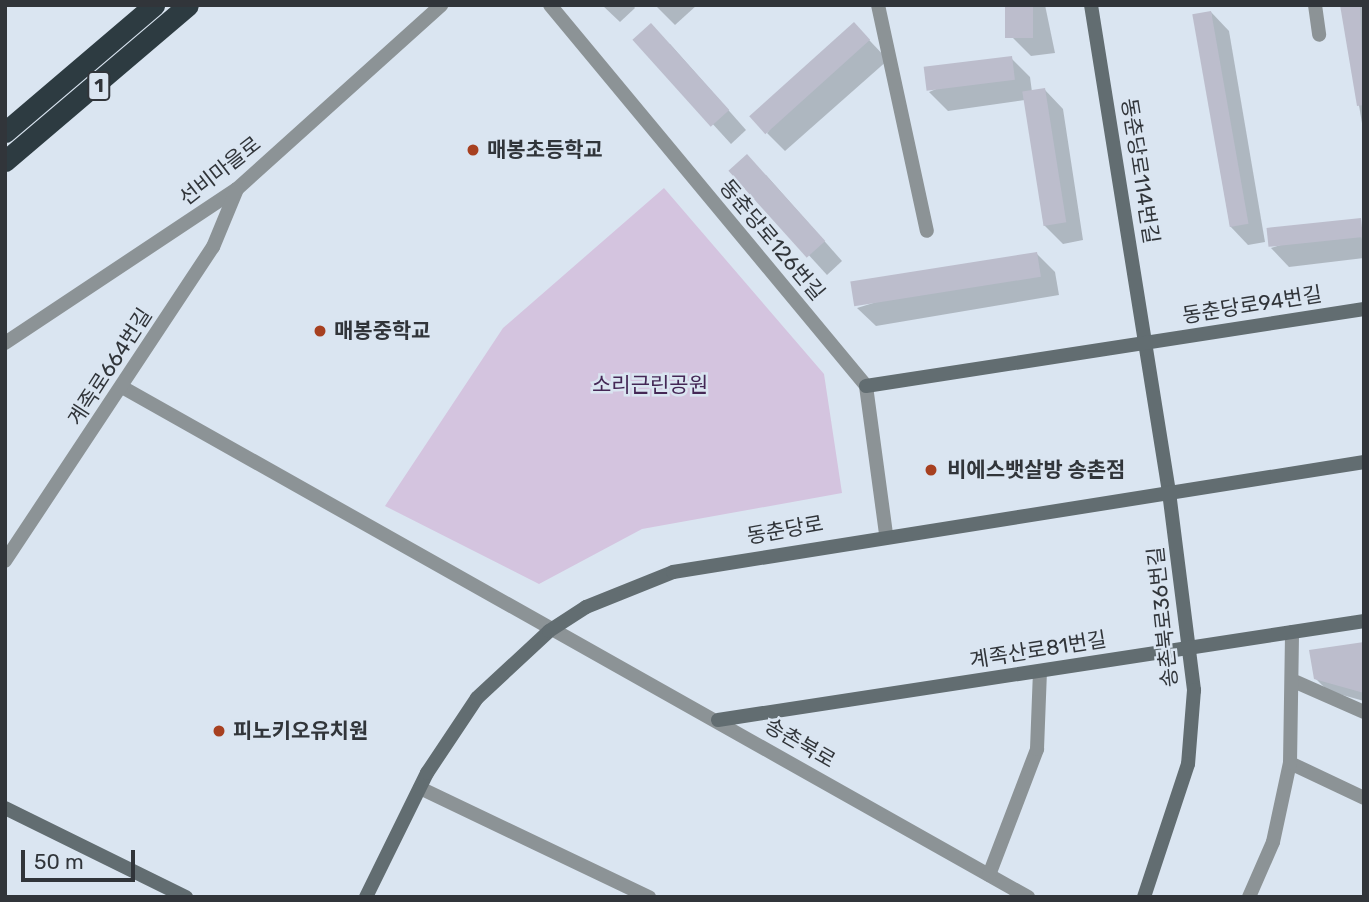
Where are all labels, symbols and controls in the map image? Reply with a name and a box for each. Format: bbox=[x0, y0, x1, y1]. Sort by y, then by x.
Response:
road number: 1 bbox=[87, 71, 111, 102]
street label: 동춘당로114번길 bbox=[1116, 96, 1164, 246]
street label: 선비마을로 bbox=[174, 131, 266, 211]
place label: 매봉초등학교 bbox=[487, 137, 603, 163]
marker: 매봉초등학교 bbox=[465, 142, 481, 158]
street label: 동춘당로126번길 bbox=[714, 174, 830, 306]
street label: 동춘당로94번길 bbox=[1180, 282, 1324, 328]
street label: 계족로664번길 bbox=[63, 304, 157, 430]
place label: 매봉중학교 bbox=[334, 318, 431, 344]
marker: 매봉중학교 bbox=[312, 323, 328, 339]
park label: 소리근린공원 bbox=[592, 372, 708, 398]
place label: 비에스뱃살방 송촌점 bbox=[947, 457, 1125, 483]
marker: 비에스뱃살방 송촌점 bbox=[921, 460, 941, 480]
street label: 동춘당로 bbox=[745, 511, 825, 549]
street label: 송촌북로36번길 bbox=[1143, 545, 1183, 689]
street label: 계족산로81번길 bbox=[968, 627, 1108, 673]
street label: 송촌북로 bbox=[760, 713, 840, 773]
place label: 피노키오유치원 bbox=[233, 718, 368, 744]
marker: 피노키오유치원 bbox=[211, 723, 227, 739]
scale bar bbox=[24, 836, 138, 880]
text: 50 m bbox=[34, 849, 84, 874]

